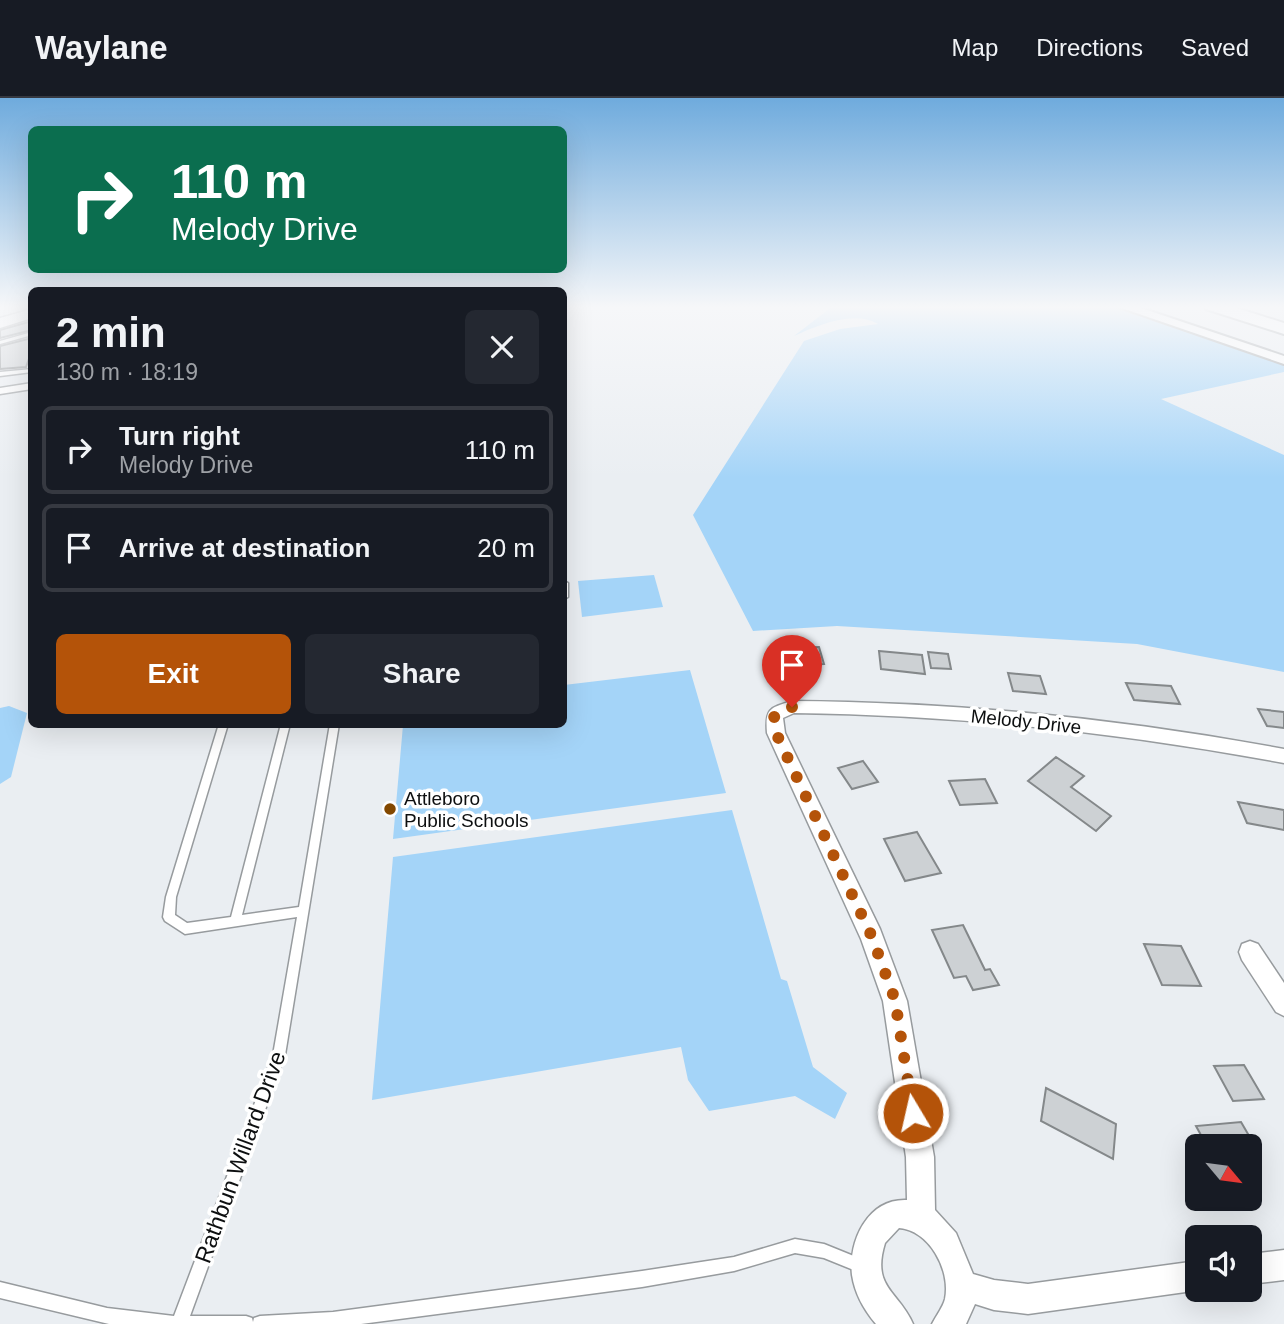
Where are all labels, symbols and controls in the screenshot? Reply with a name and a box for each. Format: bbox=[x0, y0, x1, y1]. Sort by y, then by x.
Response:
text: Waylane bbox=[35, 29, 168, 66]
text: Map bbox=[952, 34, 998, 61]
text: Directions bbox=[1036, 34, 1143, 61]
text: Saved bbox=[1181, 34, 1249, 61]
icon: right bbox=[56, 154, 147, 245]
text: 110 m bbox=[171, 154, 307, 208]
text: Melody Drive bbox=[171, 211, 358, 247]
text: 2 min bbox=[56, 309, 166, 356]
button: close bbox=[465, 310, 539, 384]
text: 130 m · 18:19 bbox=[56, 359, 198, 385]
text: Turn right bbox=[119, 421, 240, 451]
icon: right bbox=[60, 431, 98, 469]
text: 110 m bbox=[465, 435, 535, 465]
text: Melody Drive bbox=[119, 452, 253, 478]
icon: arrive bbox=[60, 529, 98, 567]
text: Arrive at destination bbox=[119, 533, 370, 563]
text: 20 m bbox=[477, 533, 535, 563]
button: Exit bbox=[56, 634, 291, 714]
button: Share bbox=[305, 634, 539, 714]
pin bbox=[762, 635, 822, 707]
icon: arrive bbox=[773, 646, 811, 684]
street label: Melody Drive bbox=[970, 705, 1082, 738]
place label: Attleboro Public Schools bbox=[404, 788, 529, 831]
marker: Attleboro Public Schools bbox=[382, 801, 398, 817]
street label: Rathbun Willard Drive bbox=[190, 1047, 290, 1267]
position arrow bbox=[876, 1076, 950, 1150]
north arrow bbox=[1185, 1134, 1262, 1211]
map controls bbox=[1185, 1134, 1262, 1302]
button: sound bbox=[1185, 1225, 1262, 1302]

